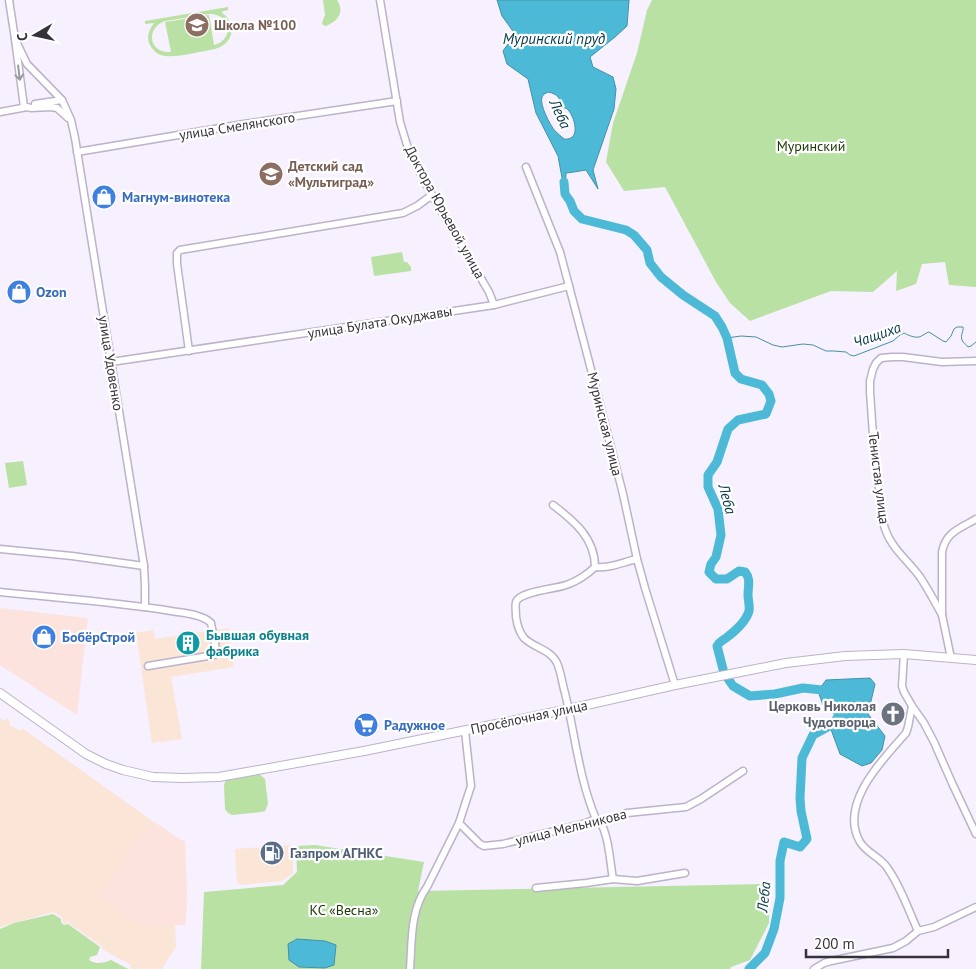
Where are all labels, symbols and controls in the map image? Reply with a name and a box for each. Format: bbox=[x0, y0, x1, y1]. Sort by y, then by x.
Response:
north arrow bbox=[10, 10, 60, 60]
school or university icon: Школа №100 bbox=[184, 12, 210, 38]
place label: Школа №100 bbox=[214, 16, 296, 34]
water label: Муринский пруд bbox=[503, 29, 606, 48]
text: С bbox=[13, 32, 32, 42]
one-way arrow bbox=[14, 65, 24, 81]
water label: Леба bbox=[545, 95, 576, 132]
street label: улица Смелянского bbox=[178, 108, 296, 144]
park label: Муринский bbox=[777, 137, 845, 155]
street label: Доктора Юрьевой улица bbox=[401, 142, 489, 282]
place label: Детский сад «Мультиград» bbox=[288, 157, 374, 191]
school or university icon: Детский сад «Мультиград» bbox=[258, 161, 284, 187]
shop icon: Магнум-винотека bbox=[91, 184, 117, 210]
place label: Магнум-винотека bbox=[122, 188, 230, 206]
shop icon: Ozon bbox=[6, 279, 32, 305]
place label: Ozon bbox=[36, 283, 67, 301]
street label: улица Булата Окуджавы bbox=[306, 302, 454, 342]
street label: улица Удовенко bbox=[95, 314, 127, 412]
water label: Чащиха bbox=[850, 317, 904, 352]
street label: Муринская улица bbox=[583, 370, 627, 478]
street label: Тенистая улица bbox=[864, 431, 894, 525]
water label: Леба bbox=[714, 481, 741, 517]
shop icon: БобёрСтрой bbox=[31, 624, 57, 650]
place label: Бывшая обувная фабрика bbox=[206, 626, 309, 660]
place label: БобёрСтрой bbox=[62, 628, 135, 646]
building icon: Бывшая обувная фабрика bbox=[175, 630, 201, 656]
street label: Просёлочная улица bbox=[469, 696, 589, 738]
place label: Церковь Николая Чудотворца bbox=[769, 697, 876, 731]
church icon: Церковь Николая Чудотворца bbox=[880, 701, 906, 727]
supermarket icon: Радужное bbox=[353, 712, 379, 738]
place label: Радужное bbox=[384, 716, 445, 734]
street label: улица Мельникова bbox=[514, 804, 629, 850]
fuel station icon: Газпром АГНКС bbox=[259, 840, 285, 866]
place label: Газпром АГНКС bbox=[290, 844, 383, 862]
water label: Леба bbox=[752, 880, 775, 914]
park label: КС «Весна» bbox=[310, 901, 379, 919]
scale bar bbox=[806, 926, 948, 958]
text: 200 m bbox=[814, 934, 855, 953]

